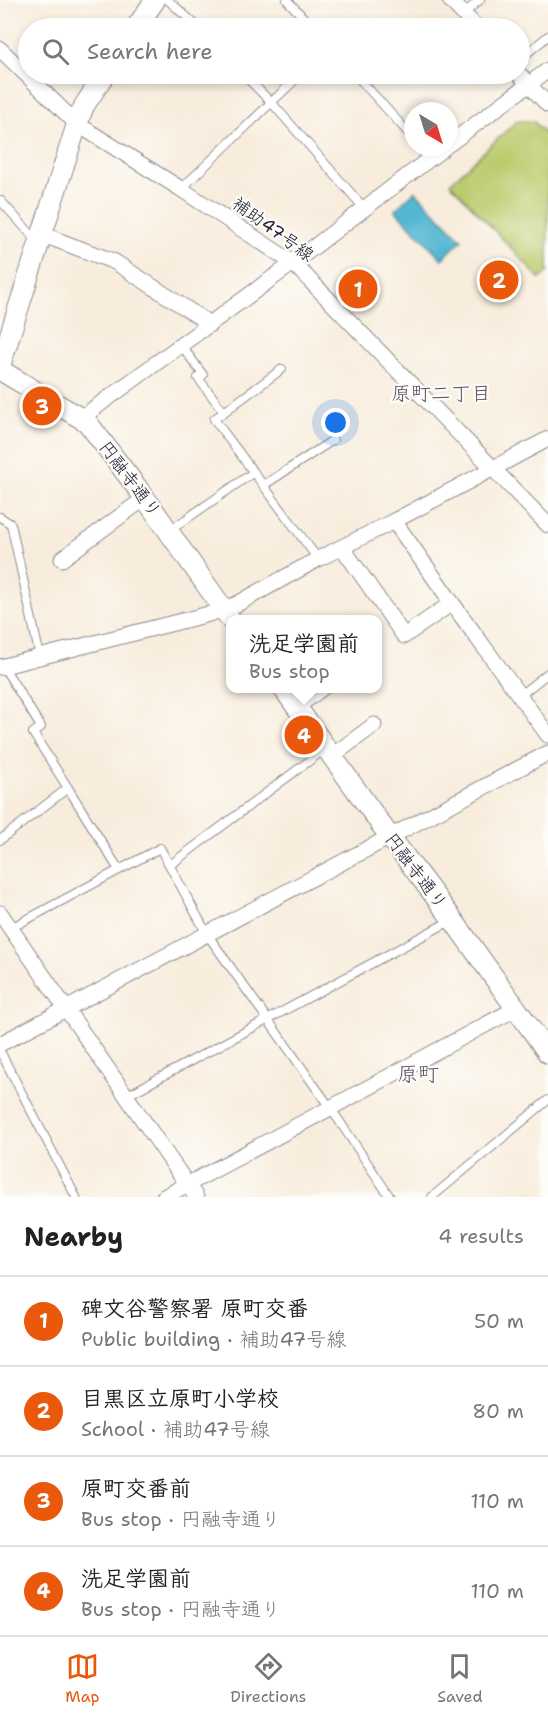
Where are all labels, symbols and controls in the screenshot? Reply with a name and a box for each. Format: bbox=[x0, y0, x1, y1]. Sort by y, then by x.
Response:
search box bbox=[18, 18, 530, 84]
icon: search bbox=[39, 35, 72, 68]
text: Search here bbox=[87, 37, 213, 66]
north arrow bbox=[404, 102, 458, 156]
street label: 補助47号線 bbox=[227, 191, 319, 267]
pin: 2 bbox=[480, 258, 518, 302]
pin: 1 bbox=[338, 266, 378, 312]
district label: 原町二丁目 bbox=[391, 380, 491, 406]
pin: 3 bbox=[22, 384, 62, 428]
your location bbox=[321, 408, 350, 437]
street label: 円融寺通り bbox=[93, 436, 167, 522]
popup bbox=[226, 615, 382, 693]
text: 洗足学園前 bbox=[249, 629, 359, 658]
text: Bus stop bbox=[249, 658, 330, 684]
pin: 4 bbox=[284, 712, 324, 758]
street label: 円融寺通り bbox=[379, 828, 453, 914]
district label: 原町 bbox=[397, 1060, 439, 1088]
text: Nearby bbox=[24, 1219, 123, 1254]
text: 4 results bbox=[438, 1223, 524, 1249]
text: 碑文谷警察署 原町交番 bbox=[81, 1294, 309, 1323]
text: 1 bbox=[39, 1308, 48, 1334]
text: 50 m bbox=[474, 1308, 524, 1334]
text: Public building · 補助47号線 bbox=[81, 1326, 346, 1352]
text: 目黒区立原町小学校 bbox=[81, 1384, 279, 1413]
text: 2 bbox=[37, 1398, 51, 1424]
text: 80 m bbox=[472, 1398, 524, 1424]
text: School · 補助47号線 bbox=[81, 1416, 270, 1442]
text: 原町交番前 bbox=[81, 1474, 191, 1503]
text: 3 bbox=[37, 1488, 51, 1514]
text: 110 m bbox=[470, 1488, 524, 1514]
text: Bus stop · 円融寺通り bbox=[81, 1506, 281, 1532]
text: 洗足学園前 bbox=[81, 1564, 191, 1593]
text: 4 bbox=[37, 1578, 51, 1604]
text: 110 m bbox=[470, 1578, 524, 1604]
text: Bus stop · 円融寺通り bbox=[81, 1596, 281, 1622]
tab: Map bbox=[65, 1650, 100, 1707]
tab: Directions bbox=[230, 1650, 307, 1707]
tab: Saved bbox=[437, 1650, 483, 1707]

